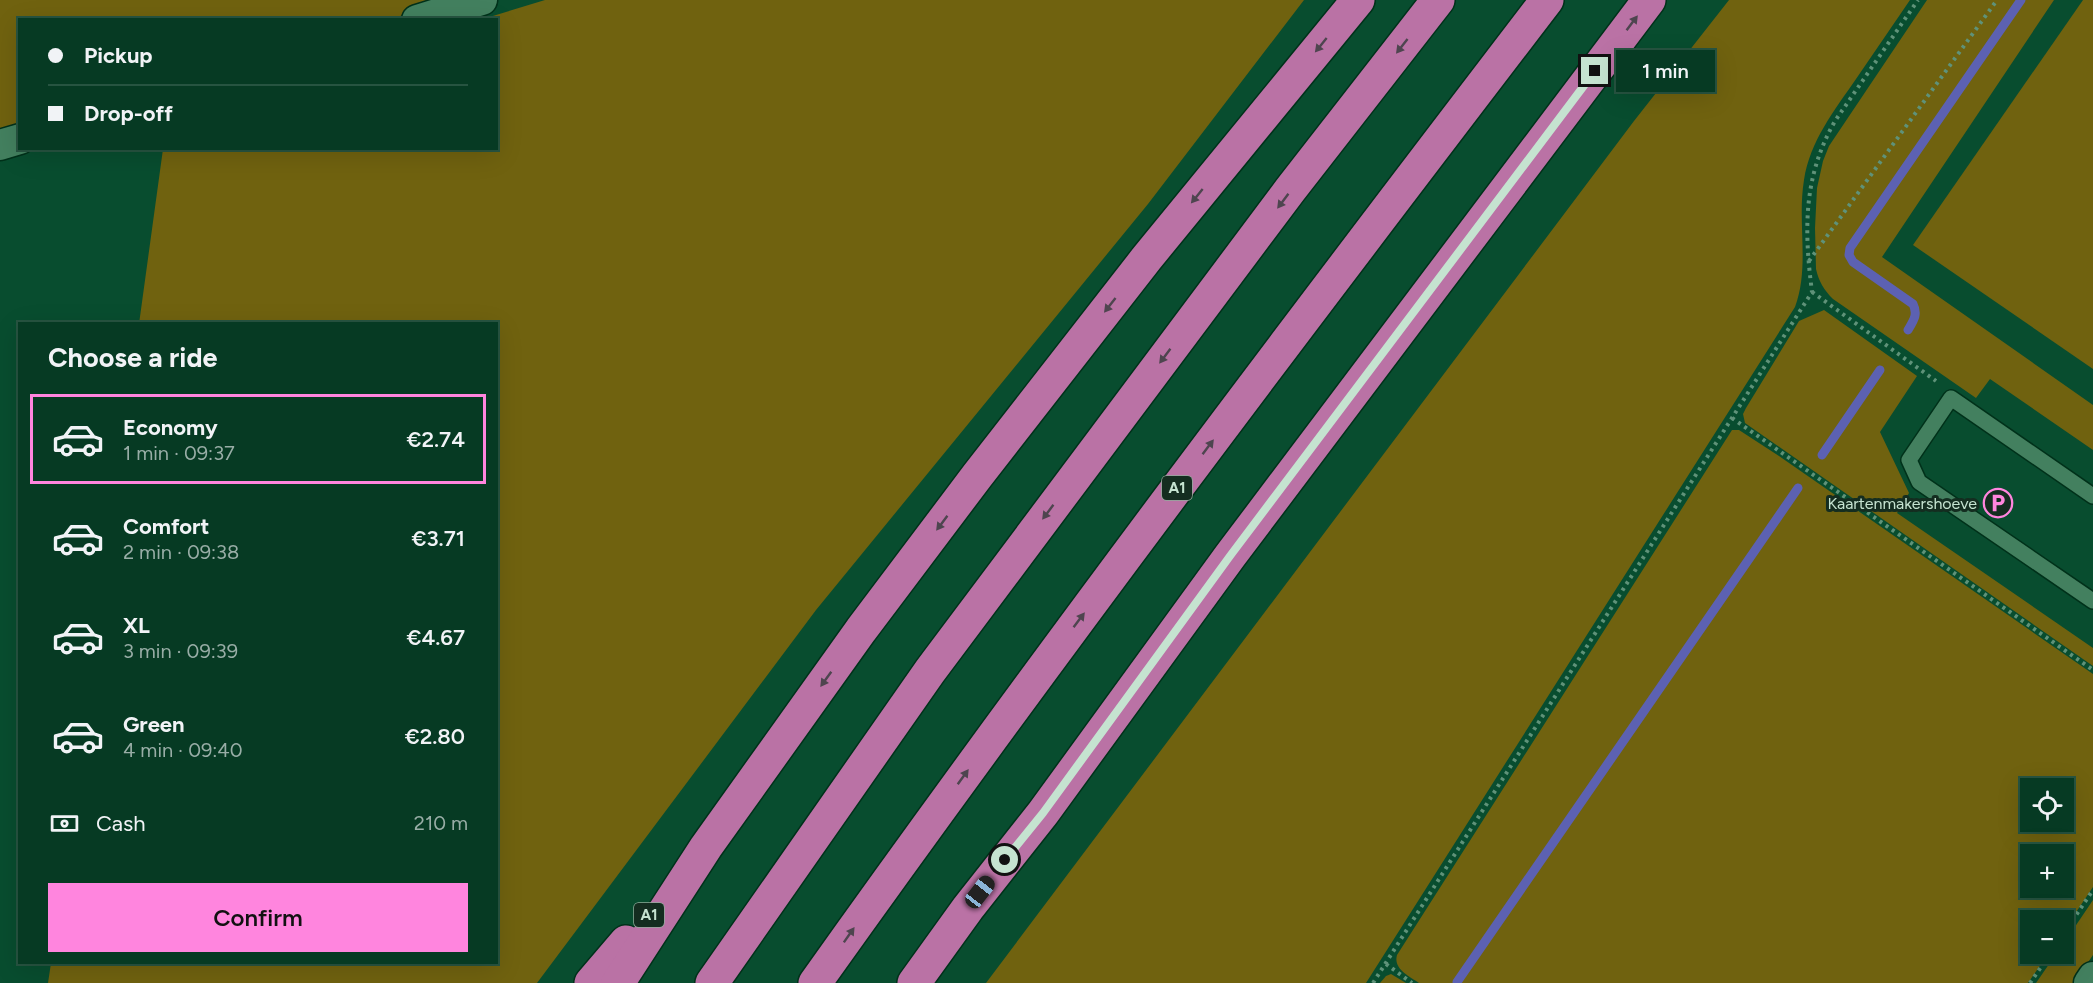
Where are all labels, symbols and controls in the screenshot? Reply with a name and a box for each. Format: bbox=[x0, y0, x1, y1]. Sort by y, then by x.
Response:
one-way arrow bbox=[1625, 16, 1637, 31]
one-way arrow bbox=[1315, 37, 1328, 52]
one-way arrow bbox=[1396, 39, 1408, 54]
text: Pickup bbox=[84, 42, 153, 69]
callout: 1 min bbox=[1616, 50, 1715, 92]
route end bbox=[1581, 57, 1608, 84]
text: 1 min bbox=[1642, 59, 1689, 83]
text: Drop-off bbox=[84, 100, 173, 127]
one-way arrow bbox=[1191, 188, 1204, 204]
one-way arrow bbox=[1277, 193, 1289, 208]
one-way arrow bbox=[1104, 297, 1117, 313]
text: Choose a ride bbox=[48, 341, 217, 374]
one-way arrow bbox=[1159, 348, 1171, 364]
icon: car bbox=[51, 412, 105, 466]
text: Economy bbox=[123, 414, 218, 441]
text: €2.74 bbox=[406, 426, 465, 453]
one-way arrow bbox=[1201, 439, 1213, 454]
text: 1 min · 09:37 bbox=[123, 441, 235, 465]
road number: A1 bbox=[1162, 476, 1192, 500]
parking icon: Kaartenmakershoeve bbox=[1982, 487, 2014, 519]
place label: Kaartenmakershoeve bbox=[1827, 494, 1977, 513]
one-way arrow bbox=[1042, 504, 1054, 520]
icon: car bbox=[51, 511, 105, 565]
text: Comfort bbox=[123, 513, 209, 540]
one-way arrow bbox=[936, 515, 948, 530]
text: €3.71 bbox=[411, 525, 465, 552]
text: 2 min · 09:38 bbox=[123, 540, 239, 564]
icon: car bbox=[51, 610, 105, 664]
text: XL bbox=[123, 612, 150, 639]
one-way arrow bbox=[1073, 613, 1085, 629]
text: €4.67 bbox=[406, 624, 465, 651]
text: 3 min · 09:39 bbox=[123, 639, 238, 663]
one-way arrow bbox=[820, 672, 832, 687]
icon: car bbox=[51, 709, 105, 763]
text: Green bbox=[123, 711, 185, 738]
text: €2.80 bbox=[405, 723, 465, 750]
text: 4 min · 09:40 bbox=[123, 738, 243, 762]
one-way arrow bbox=[957, 770, 969, 785]
map controls bbox=[2020, 778, 2074, 964]
button: locate bbox=[2020, 778, 2074, 832]
icon: cash bbox=[48, 807, 81, 840]
text: Cash bbox=[96, 810, 146, 837]
text: 210 m bbox=[414, 811, 468, 835]
button: + bbox=[2020, 844, 2074, 898]
route start bbox=[991, 846, 1018, 873]
car bbox=[962, 872, 998, 912]
button: Confirm bbox=[48, 883, 468, 952]
road number: A1 bbox=[634, 903, 664, 927]
button: − bbox=[2020, 910, 2074, 964]
one-way arrow bbox=[843, 928, 855, 944]

